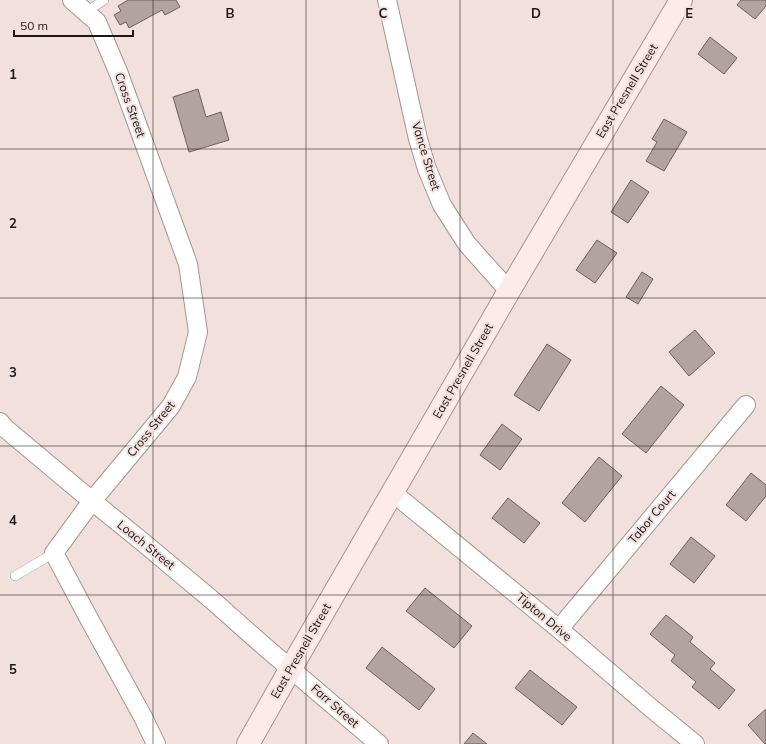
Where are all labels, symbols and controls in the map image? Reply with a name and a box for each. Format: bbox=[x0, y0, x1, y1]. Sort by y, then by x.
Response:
text: B bbox=[226, 5, 235, 21]
text: C bbox=[379, 5, 388, 21]
text: D bbox=[531, 5, 541, 21]
text: E bbox=[685, 5, 693, 21]
scale bar bbox=[14, 12, 133, 38]
text: 50 m bbox=[20, 18, 48, 33]
street label: East Presnell Street bbox=[592, 41, 661, 141]
text: 1 bbox=[9, 66, 17, 82]
street label: Cross Street bbox=[112, 71, 149, 139]
street label: Vance Street bbox=[409, 120, 444, 192]
text: 2 bbox=[9, 215, 17, 231]
street label: East Presnell Street bbox=[429, 320, 496, 421]
text: 3 bbox=[9, 364, 17, 380]
street label: Cross Street bbox=[124, 398, 178, 460]
street label: Tabor Court bbox=[625, 487, 678, 547]
text: 4 bbox=[9, 512, 17, 528]
street label: Loach Street bbox=[114, 517, 178, 572]
street label: Tipton Drive bbox=[514, 589, 575, 644]
street label: East Presnell Street bbox=[267, 600, 334, 701]
text: 5 bbox=[9, 661, 17, 677]
street label: Farr Street bbox=[308, 681, 362, 731]

